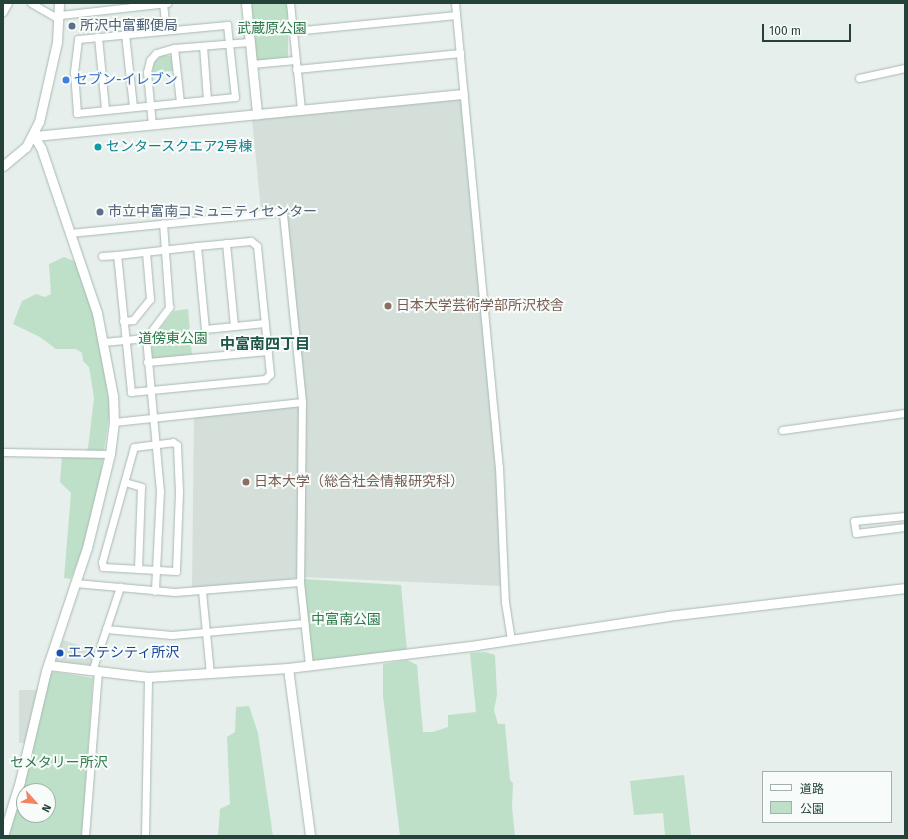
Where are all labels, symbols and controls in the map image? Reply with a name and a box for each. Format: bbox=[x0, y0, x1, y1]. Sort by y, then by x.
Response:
scale bar bbox=[764, 16, 853, 42]
place label: 所沢中富郵便局 bbox=[80, 18, 178, 34]
marker: 所沢中富郵便局 bbox=[67, 21, 77, 31]
park label: 武蔵原公園 bbox=[237, 21, 307, 37]
text: 100 m bbox=[769, 24, 801, 38]
place label: セブン-イレブン bbox=[74, 72, 178, 88]
marker: セブン-イレブン bbox=[61, 75, 71, 85]
place label: センタースクエア2号棟 bbox=[106, 139, 253, 155]
marker: センタースクエア2号棟 bbox=[93, 142, 103, 152]
place label: 市立中富南コミュニティセンター bbox=[108, 204, 318, 220]
marker: 市立中富南コミュニティセンター bbox=[95, 207, 105, 217]
place label: 日本大学芸術学部所沢校舎 bbox=[396, 298, 564, 314]
marker: 日本大学芸術学部所沢校舎 bbox=[383, 301, 393, 311]
park label: 道傍東公園 bbox=[138, 331, 208, 347]
district label: 中富南四丁目 bbox=[220, 336, 310, 354]
place label: 日本大学（総合社会情報研究科） bbox=[254, 474, 464, 490]
marker: 日本大学（総合社会情報研究科） bbox=[241, 477, 251, 487]
park label: 中富南公園 bbox=[311, 612, 381, 628]
place label: エステシティ所沢 bbox=[68, 645, 180, 661]
marker: エステシティ所沢 bbox=[55, 648, 65, 658]
park label: セメタリー所沢 bbox=[10, 755, 108, 771]
legend bbox=[762, 771, 892, 823]
text: 道路 bbox=[800, 782, 824, 796]
north arrow bbox=[16, 783, 56, 823]
text: N bbox=[39, 802, 54, 814]
text: 公園 bbox=[800, 802, 824, 816]

